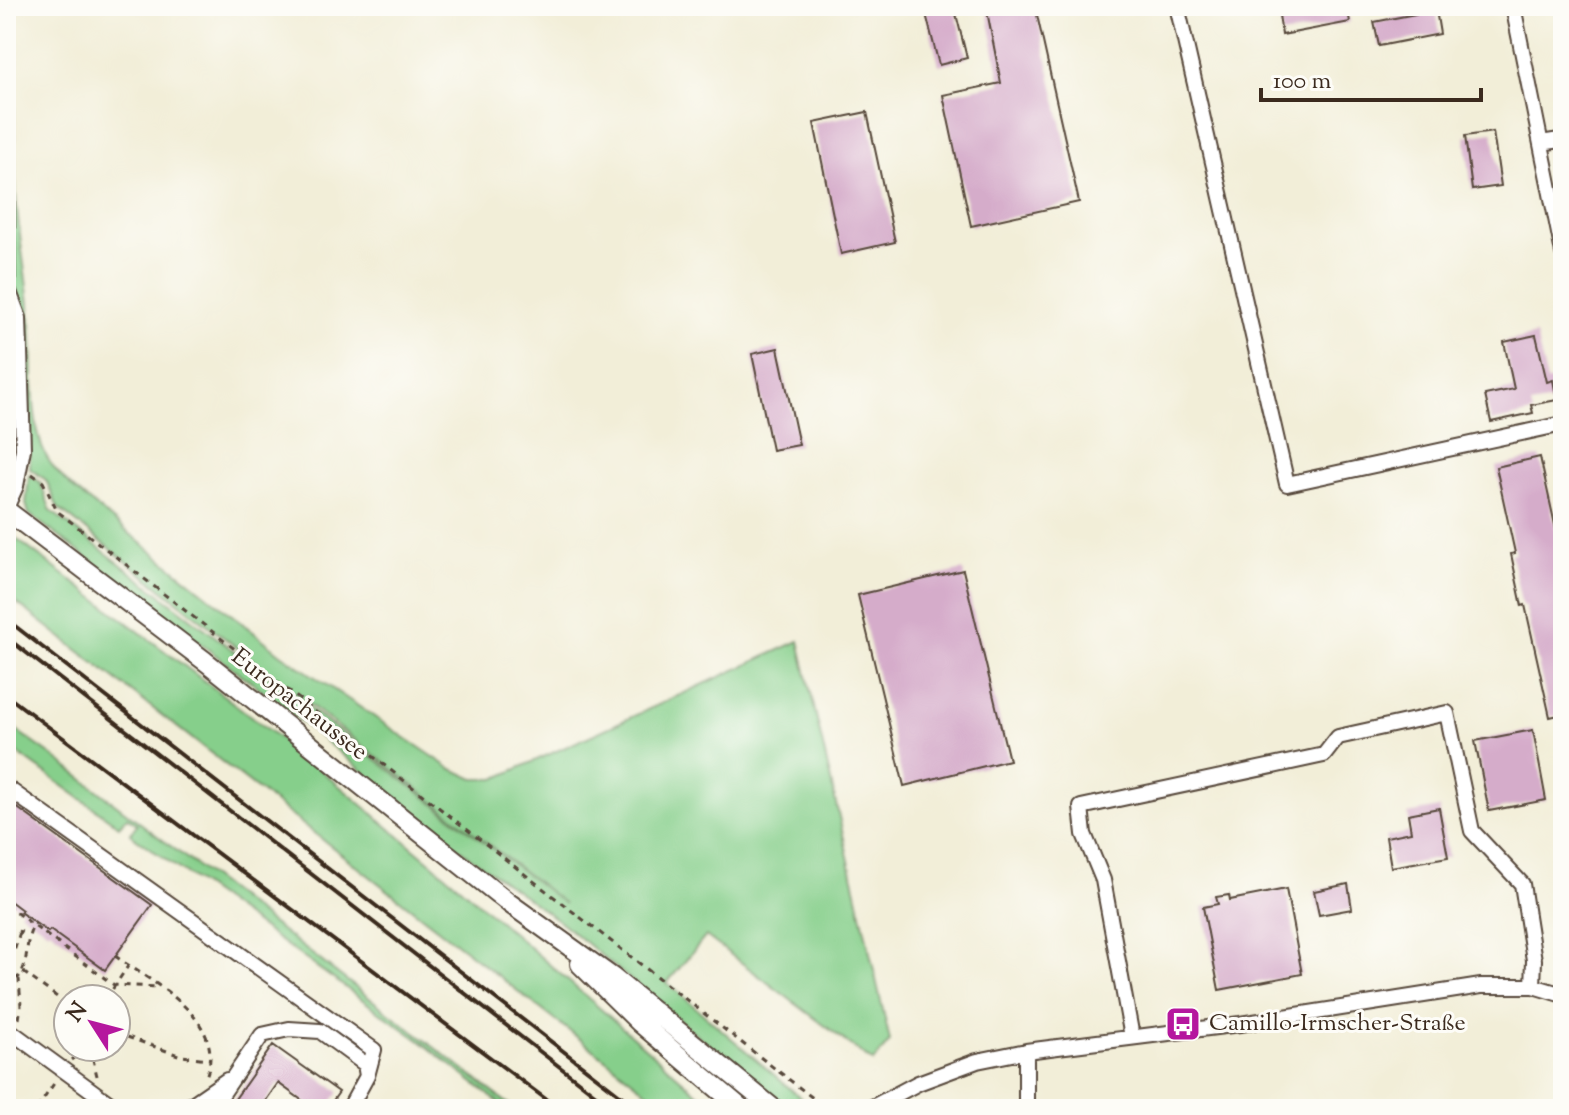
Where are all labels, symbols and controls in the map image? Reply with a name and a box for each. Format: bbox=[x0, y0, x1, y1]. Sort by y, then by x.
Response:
scale bar bbox=[1261, 52, 1481, 102]
text: 100 m bbox=[1273, 65, 1331, 99]
street label: Europachaussee bbox=[224, 641, 374, 769]
north arrow bbox=[52, 983, 132, 1063]
text: N bbox=[60, 996, 97, 1030]
bus stop icon: Camillo-Irmscher-Straße bbox=[1164, 1005, 1202, 1043]
place label: Camillo-Irmscher-Straße bbox=[1209, 1007, 1466, 1041]

